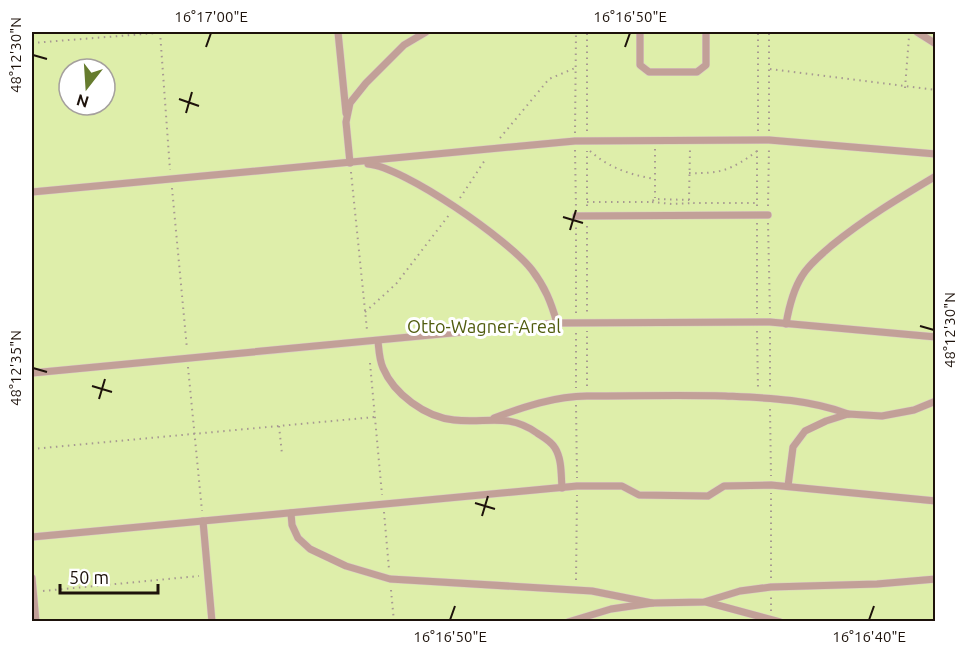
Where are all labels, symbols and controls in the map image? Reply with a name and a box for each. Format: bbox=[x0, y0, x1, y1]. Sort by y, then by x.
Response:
text: 16°17'00"E bbox=[174, 8, 248, 25]
text: 16°16'50"E bbox=[593, 8, 667, 25]
text: 48°12'30"N bbox=[7, 17, 24, 93]
north arrow bbox=[57, 57, 117, 117]
text: N bbox=[74, 91, 91, 112]
text: 48°12'30"N bbox=[941, 292, 958, 368]
park label: Otto-Wagner-Areal bbox=[407, 316, 561, 336]
text: 48°12'35"N bbox=[7, 330, 24, 406]
scale bar bbox=[60, 557, 158, 595]
text: 50 m bbox=[69, 567, 109, 587]
text: 16°16'50"E bbox=[413, 628, 487, 645]
text: 16°16'40"E bbox=[832, 628, 906, 645]

